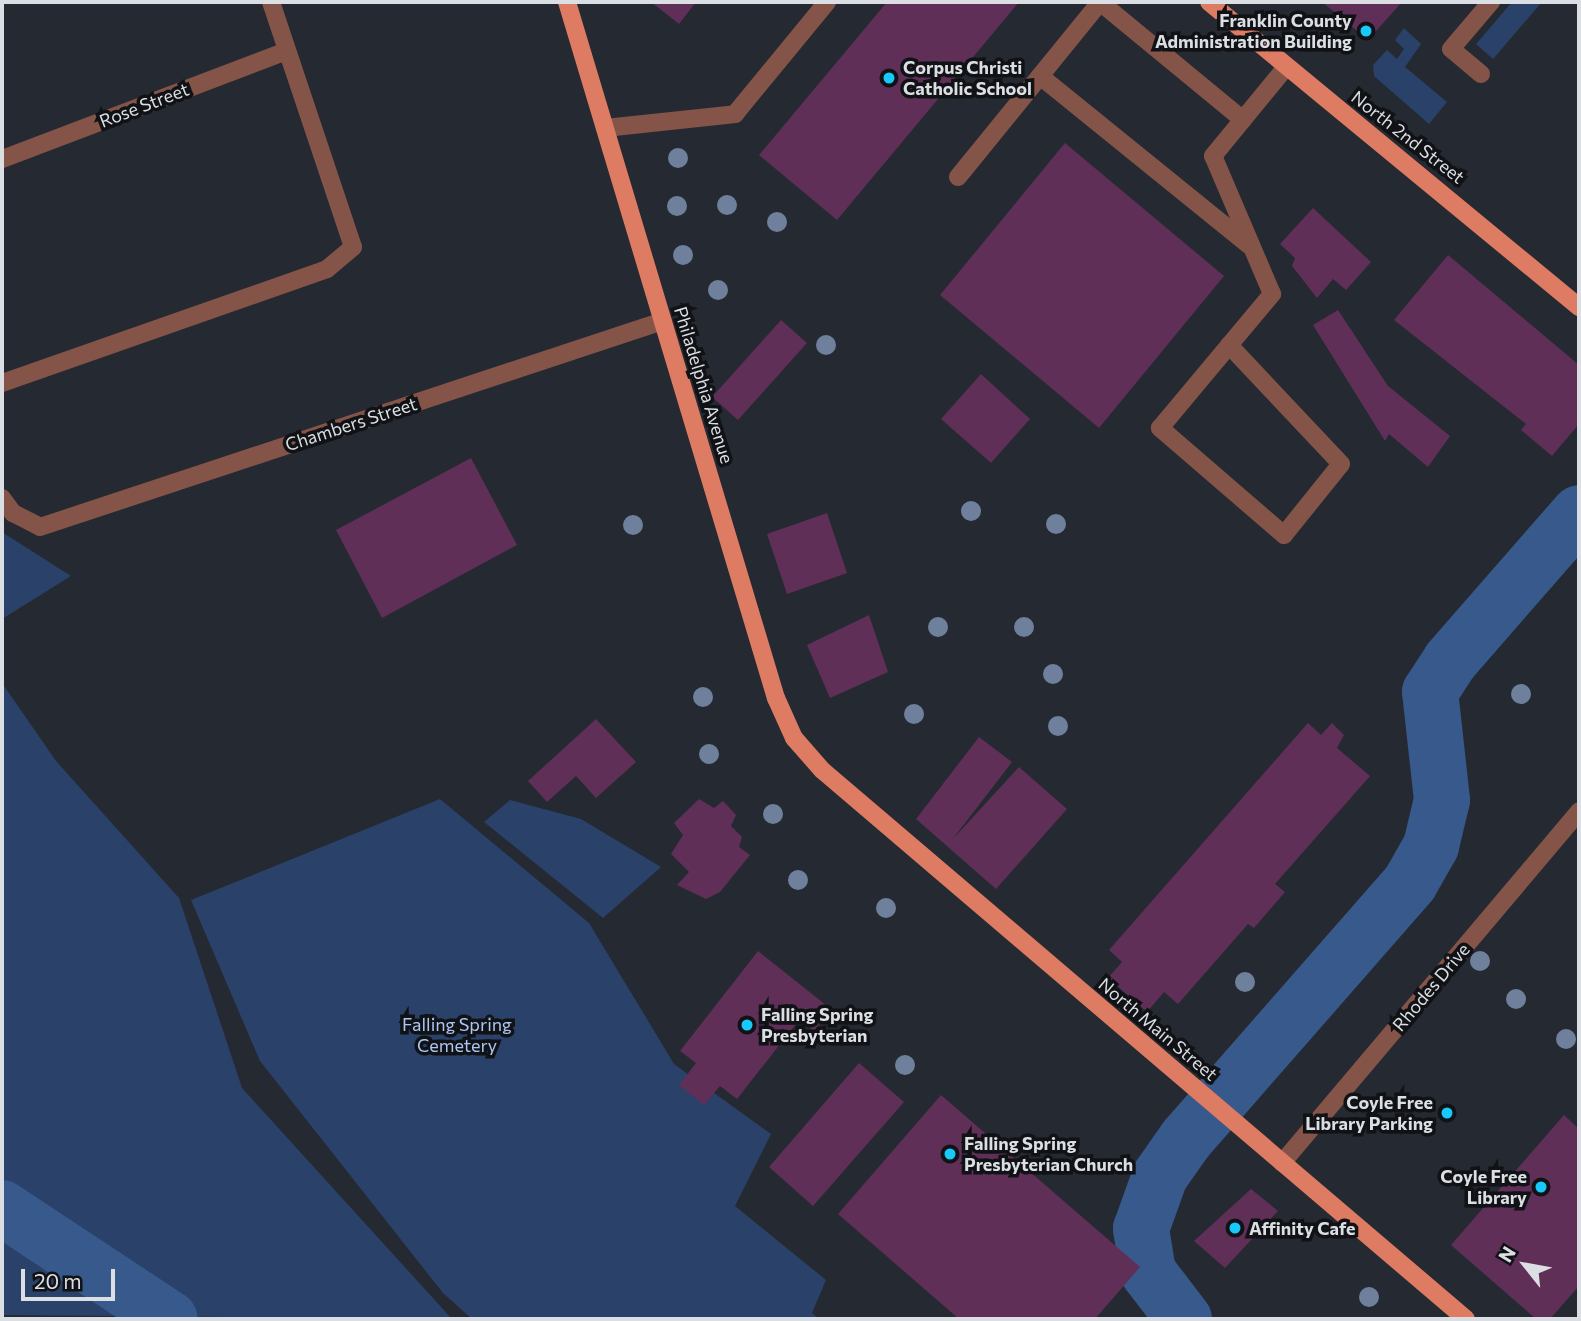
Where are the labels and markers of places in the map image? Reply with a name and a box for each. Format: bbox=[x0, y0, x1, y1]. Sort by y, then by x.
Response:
place label: Franklin County Administration Building bbox=[1155, 10, 1352, 52]
marker: Franklin County Administration Building bbox=[1358, 23, 1374, 39]
place label: Corpus Christi Catholic School bbox=[903, 57, 1032, 100]
marker: Corpus Christi Catholic School bbox=[881, 70, 897, 86]
place label: Falling Spring Presbyterian bbox=[761, 1004, 873, 1046]
marker: Falling Spring Presbyterian bbox=[739, 1017, 755, 1033]
place label: Coyle Free Library Parking bbox=[1305, 1092, 1433, 1134]
marker: Coyle Free Library Parking bbox=[1439, 1105, 1455, 1121]
place label: Falling Spring Presbyterian Church bbox=[964, 1133, 1133, 1176]
marker: Falling Spring Presbyterian Church bbox=[942, 1146, 958, 1162]
place label: Coyle Free Library bbox=[1440, 1166, 1527, 1208]
marker: Coyle Free Library bbox=[1533, 1179, 1549, 1195]
place label: Affinity Cafe bbox=[1249, 1217, 1356, 1239]
marker: Affinity Cafe bbox=[1227, 1220, 1243, 1236]

